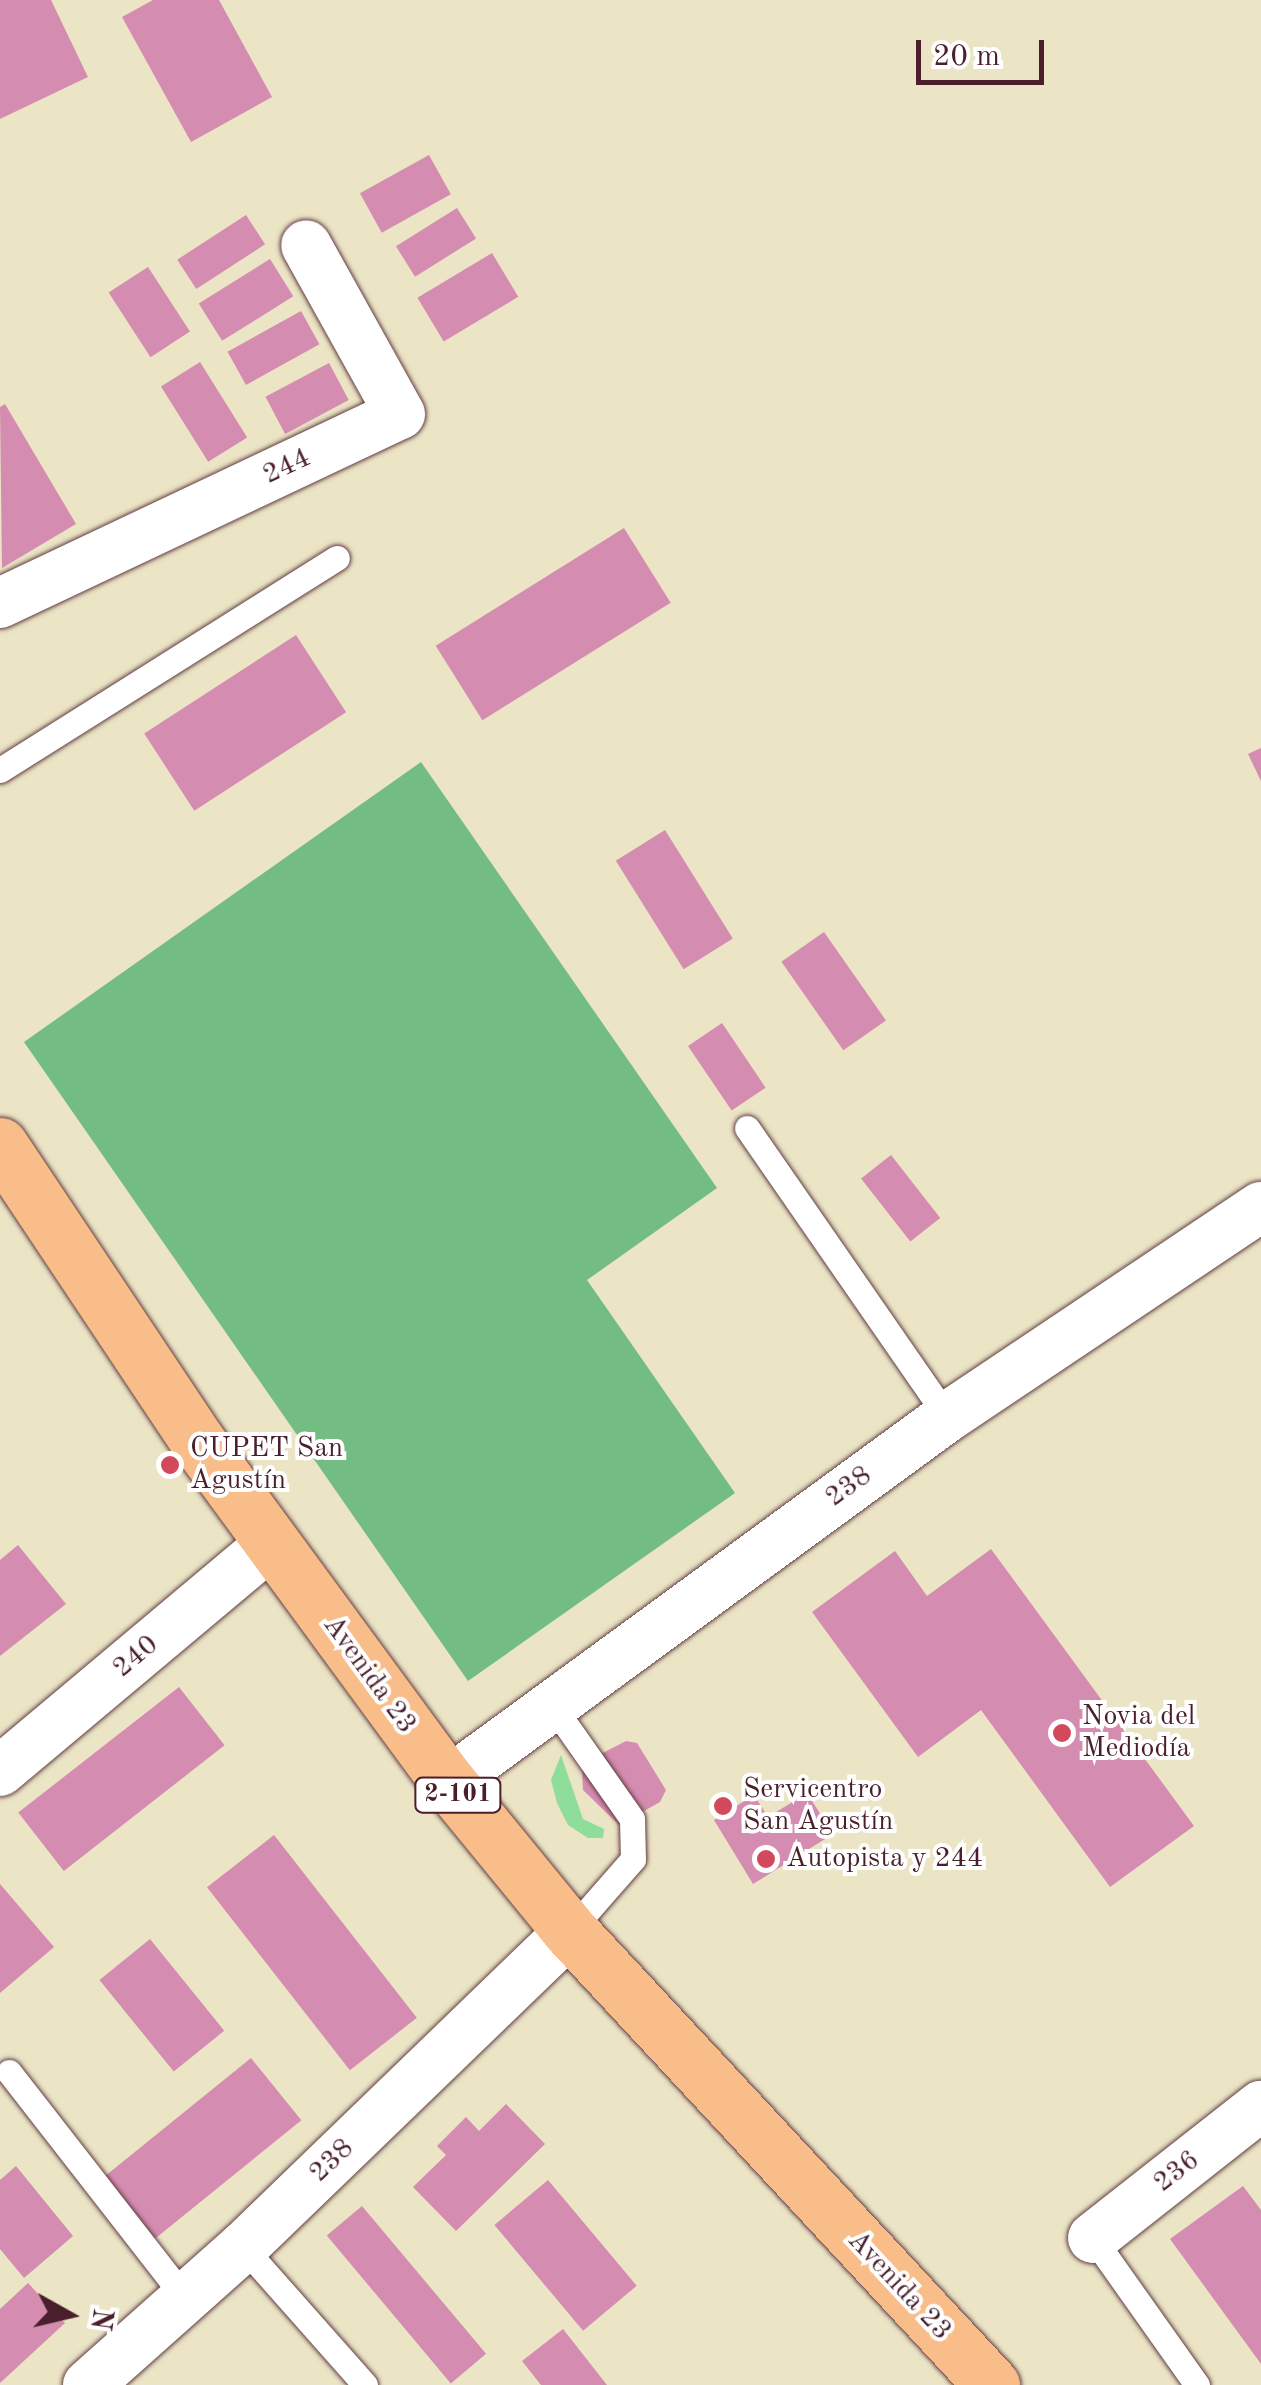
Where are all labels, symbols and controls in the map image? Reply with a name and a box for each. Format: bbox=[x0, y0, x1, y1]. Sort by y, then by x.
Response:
scale bar bbox=[921, 20, 1048, 82]
text: 20 m bbox=[933, 42, 1000, 72]
street label: 244 bbox=[258, 441, 316, 493]
place label: CUPET San Agustín bbox=[190, 1432, 343, 1498]
marker: CUPET San Agustín bbox=[159, 1454, 181, 1476]
street label: 238 bbox=[819, 1459, 879, 1515]
street label: Avenida 23 bbox=[315, 1610, 423, 1740]
street label: 240 bbox=[107, 1628, 165, 1686]
place label: Novia del Mediodía bbox=[1082, 1700, 1195, 1766]
marker: Novia del Mediodía bbox=[1051, 1722, 1073, 1744]
place label: Servicentro San Agustín bbox=[743, 1773, 893, 1839]
road number: 2-101 bbox=[413, 1775, 503, 1815]
marker: Servicentro San Agustín bbox=[712, 1795, 734, 1817]
place label: Autopista y 244 bbox=[786, 1842, 983, 1876]
marker: Autopista y 244 bbox=[755, 1848, 777, 1870]
street label: 238 bbox=[303, 2132, 361, 2190]
street label: 236 bbox=[1147, 2144, 1207, 2200]
street label: Avenida 23 bbox=[840, 2224, 958, 2348]
north arrow bbox=[20, 2265, 120, 2365]
text: N bbox=[84, 2307, 115, 2332]

